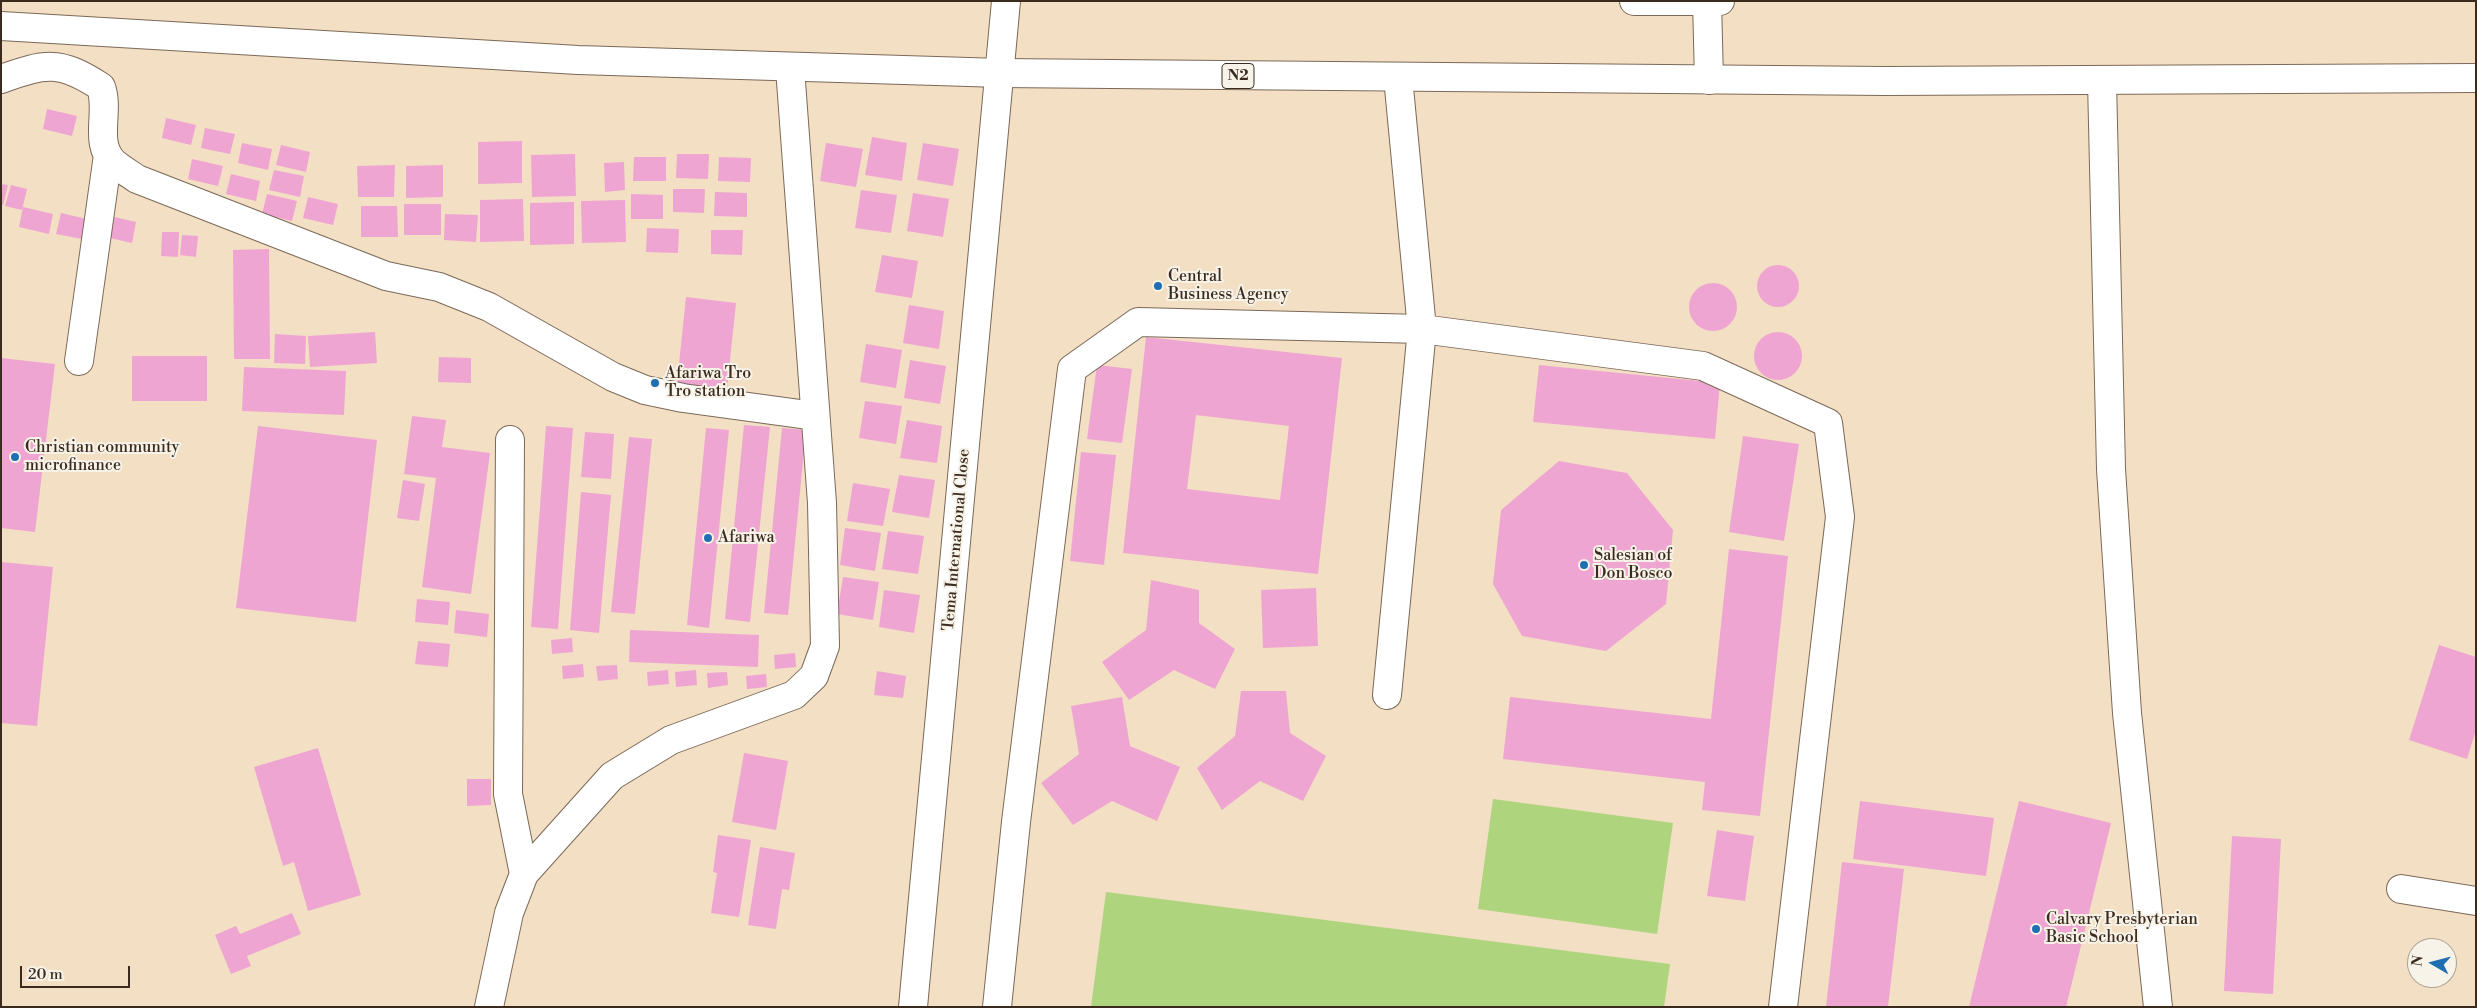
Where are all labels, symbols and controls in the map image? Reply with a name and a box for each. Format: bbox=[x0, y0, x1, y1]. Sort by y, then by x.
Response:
road number: N2 bbox=[1222, 64, 1254, 88]
place label: Central Business Agency bbox=[1168, 267, 1289, 305]
marker: Central Business Agency bbox=[1152, 280, 1164, 292]
place label: Afariwa Tro Tro station bbox=[665, 364, 751, 402]
marker: Afariwa Tro Tro station bbox=[649, 377, 661, 389]
place label: Christian community microfinance bbox=[25, 438, 179, 476]
street label: Tema International Close bbox=[939, 448, 975, 632]
marker: Christian community microfinance bbox=[9, 451, 21, 463]
place label: Afariwa bbox=[718, 528, 775, 548]
marker: Afariwa bbox=[702, 532, 714, 544]
place label: Salesian of Don Bosco bbox=[1594, 546, 1673, 584]
marker: Salesian of Don Bosco bbox=[1578, 559, 1590, 571]
place label: Calvary Presbyterian Basic School bbox=[2046, 910, 2198, 948]
marker: Calvary Presbyterian Basic School bbox=[2030, 923, 2042, 935]
north arrow bbox=[2407, 938, 2457, 988]
text: N bbox=[2408, 954, 2428, 968]
scale bar bbox=[22, 956, 132, 988]
text: 20 m bbox=[28, 965, 63, 984]

